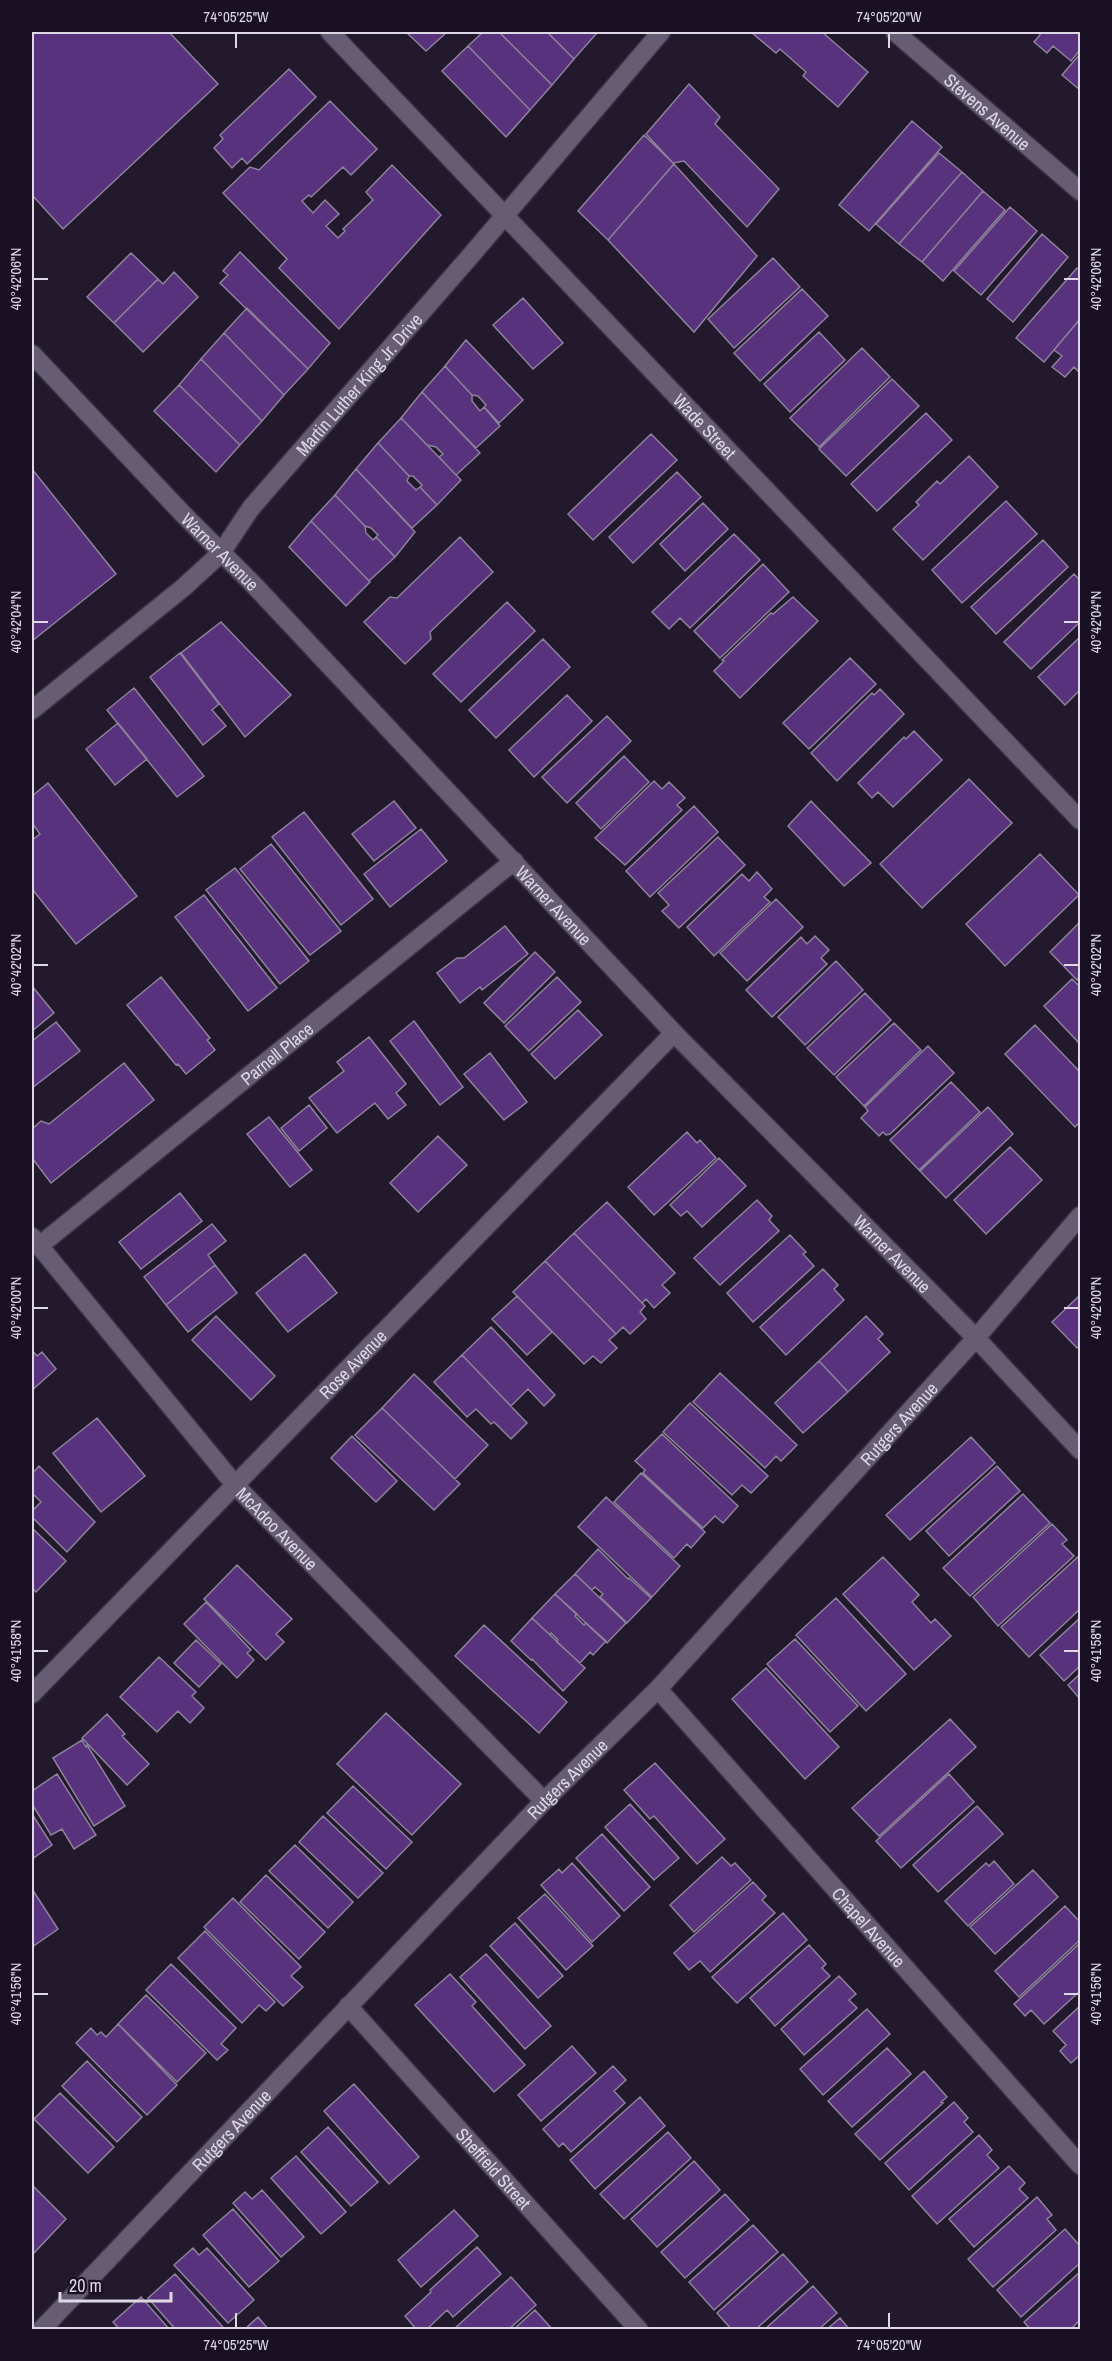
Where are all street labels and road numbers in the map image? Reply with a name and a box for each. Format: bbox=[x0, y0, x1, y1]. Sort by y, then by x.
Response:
street label: Stevens Avenue bbox=[939, 67, 1036, 156]
street label: Martin Luther King Jr. Drive bbox=[290, 308, 428, 461]
street label: Wade Street bbox=[668, 388, 742, 464]
street label: Warner Avenue bbox=[176, 507, 265, 596]
street label: Warner Avenue bbox=[510, 860, 598, 950]
street label: Parnell Place bbox=[235, 1016, 318, 1090]
street label: Warner Avenue bbox=[848, 1209, 937, 1298]
street label: Rose Avenue bbox=[313, 1324, 392, 1404]
street label: Rutgers Avenue bbox=[854, 1376, 943, 1471]
street label: McAdoo Avenue bbox=[231, 1481, 324, 1575]
street label: Rutgers Avenue bbox=[521, 1733, 613, 1824]
street label: Chapel Avenue bbox=[826, 1881, 911, 1973]
street label: Rutgers Avenue bbox=[186, 2083, 276, 2177]
street label: Sheffield Street bbox=[450, 2122, 537, 2214]

